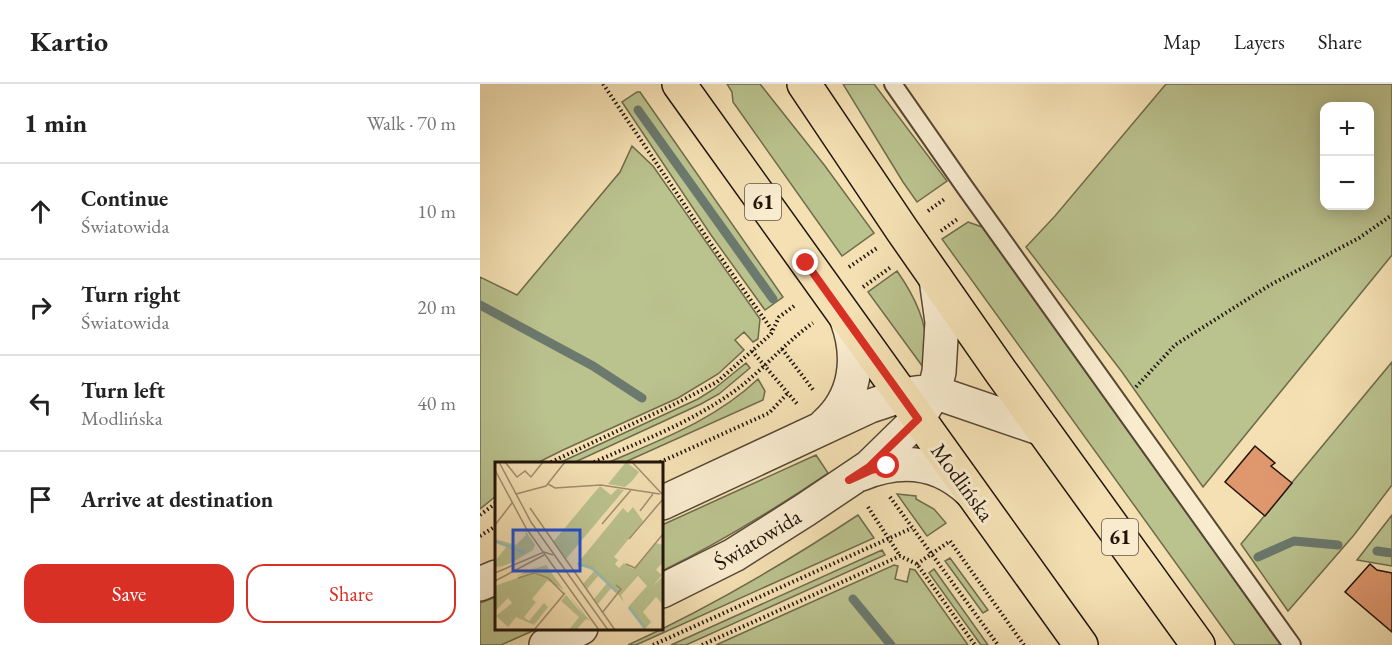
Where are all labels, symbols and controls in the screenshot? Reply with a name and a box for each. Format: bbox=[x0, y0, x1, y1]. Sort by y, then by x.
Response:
text: Kartio bbox=[30, 23, 108, 59]
text: Map bbox=[1163, 28, 1201, 55]
text: Layers bbox=[1234, 28, 1285, 55]
text: Share bbox=[1318, 28, 1362, 55]
map controls bbox=[1320, 102, 1374, 210]
button: + bbox=[1320, 102, 1374, 156]
text: 1 min bbox=[24, 106, 87, 140]
text: Walk · 70 m bbox=[367, 110, 456, 136]
button: − bbox=[1320, 156, 1374, 210]
text: Continue bbox=[81, 184, 168, 213]
road number: 61 bbox=[745, 184, 781, 220]
icon: ahead bbox=[24, 195, 57, 228]
text: 10 m bbox=[417, 198, 456, 224]
text: Światowida bbox=[81, 213, 169, 239]
route end bbox=[792, 249, 818, 275]
text: Turn right bbox=[81, 280, 180, 309]
icon: right bbox=[24, 291, 57, 324]
text: 20 m bbox=[417, 294, 456, 320]
text: Światowida bbox=[81, 309, 169, 335]
text: Turn left bbox=[81, 376, 165, 405]
icon: left bbox=[24, 387, 57, 420]
text: 40 m bbox=[417, 390, 456, 416]
text: Modlińska bbox=[81, 405, 163, 431]
street label: Modlińska bbox=[924, 437, 1001, 527]
route start bbox=[873, 452, 899, 478]
inset map bbox=[495, 462, 663, 630]
icon: arrive bbox=[24, 483, 57, 516]
text: Arrive at destination bbox=[81, 485, 273, 514]
street label: Światowida bbox=[708, 502, 807, 577]
road number: 61 bbox=[1102, 519, 1138, 555]
button: Save bbox=[24, 564, 234, 623]
button: Share bbox=[246, 564, 456, 623]

